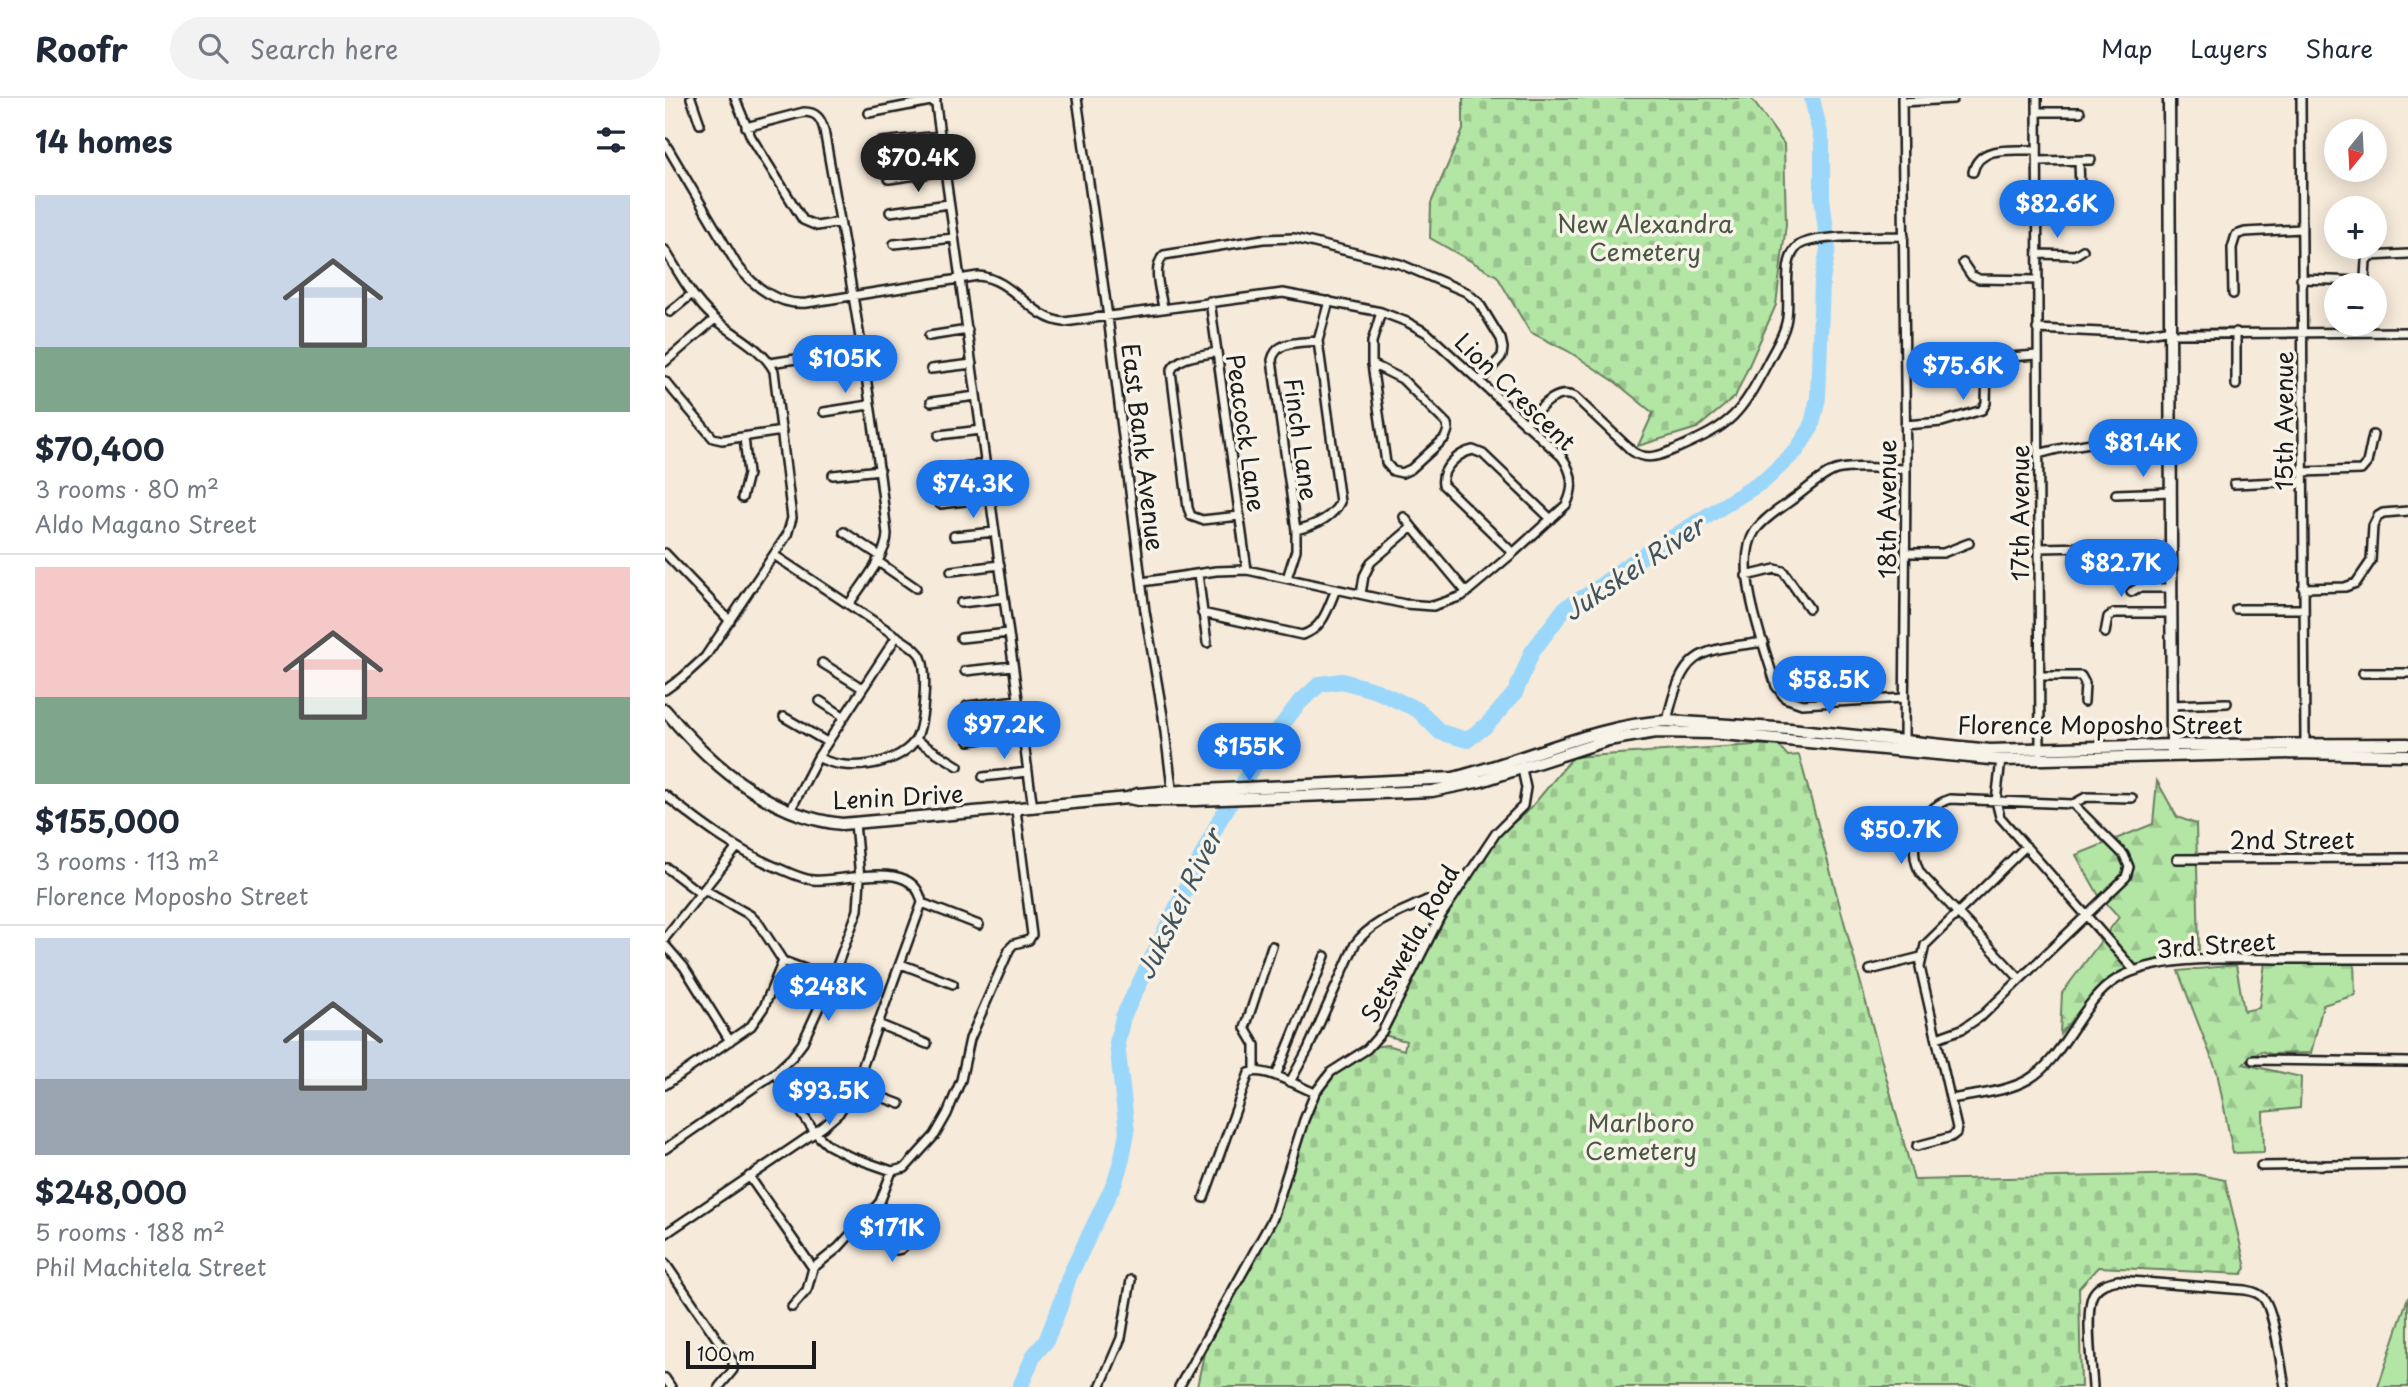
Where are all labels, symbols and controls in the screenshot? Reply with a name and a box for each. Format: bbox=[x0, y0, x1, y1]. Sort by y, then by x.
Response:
search box bbox=[170, 17, 660, 80]
text: Roofr bbox=[35, 23, 128, 73]
icon: search bbox=[194, 29, 232, 67]
text: Search here bbox=[250, 29, 398, 68]
text: Map bbox=[2101, 30, 2152, 66]
text: Layers bbox=[2190, 30, 2267, 66]
text: Share bbox=[2305, 30, 2373, 66]
text: 14 homes bbox=[35, 118, 173, 163]
north arrow bbox=[2324, 119, 2387, 182]
map controls bbox=[2324, 119, 2387, 336]
icon: filters bbox=[592, 121, 630, 159]
pin: $70.4K bbox=[861, 134, 975, 194]
text: $70.4K bbox=[877, 139, 959, 174]
pin: $82.6K bbox=[2000, 180, 2114, 240]
text: $82.6K bbox=[2015, 185, 2099, 220]
button: + bbox=[2324, 196, 2387, 259]
park label: New Alexandra Cemetery bbox=[1557, 205, 1733, 269]
icon: home bbox=[270, 240, 396, 366]
button: − bbox=[2324, 273, 2387, 336]
street label: Lion Crescent bbox=[1447, 324, 1585, 458]
pin: $105K bbox=[796, 336, 894, 395]
text: $105K bbox=[808, 340, 882, 375]
street label: East Bank Avenue bbox=[1113, 341, 1175, 553]
pin: $75.6K bbox=[1906, 342, 2020, 402]
text: $75.6K bbox=[1922, 347, 2004, 382]
street label: 15th Avenue bbox=[2265, 351, 2301, 491]
street label: Peacock Lane bbox=[1218, 352, 1276, 514]
street label: Finch Lane bbox=[1276, 375, 1328, 503]
pin: $81.4K bbox=[2086, 420, 2200, 479]
text: $81.4K bbox=[2104, 424, 2182, 459]
text: $70,400 bbox=[35, 426, 165, 471]
street label: 18th Avenue bbox=[1868, 439, 1904, 579]
street label: 17th Avenue bbox=[2001, 445, 2037, 581]
pin: $74.3K bbox=[916, 460, 1030, 520]
text: $74.3K bbox=[932, 465, 1014, 500]
text: 3 rooms · 80 m² bbox=[35, 471, 219, 506]
water label: Jukskei River bbox=[1554, 504, 1714, 630]
text: Aldo Magano Street bbox=[35, 506, 257, 541]
pin: $82.7K bbox=[2064, 540, 2178, 599]
text: $82.7K bbox=[2081, 544, 2161, 579]
icon: home bbox=[270, 612, 396, 738]
pin: $58.5K bbox=[1772, 656, 1886, 716]
text: $58.5K bbox=[1788, 661, 1870, 696]
pin: $97.2K bbox=[947, 702, 1061, 761]
text: $97.2K bbox=[963, 706, 1045, 741]
street label: Florence Moposho Street bbox=[1957, 706, 2243, 742]
pin: $155K bbox=[1200, 724, 1298, 783]
text: $155K bbox=[1214, 728, 1284, 763]
street label: Lenin Drive bbox=[832, 775, 964, 817]
text: $155,000 bbox=[35, 798, 180, 843]
pin: $50.7K bbox=[1844, 806, 1958, 866]
text: $50.7K bbox=[1860, 811, 1942, 846]
water label: Jukskei River bbox=[1125, 819, 1233, 986]
street label: 2nd Street bbox=[2230, 821, 2355, 857]
text: 3 rooms · 113 m² bbox=[35, 843, 219, 878]
street label: Setswetla Road bbox=[1351, 857, 1467, 1029]
text: Florence Moposho Street bbox=[35, 878, 308, 913]
street label: 3rd Street bbox=[2155, 922, 2277, 966]
pin: $248K bbox=[779, 964, 877, 1023]
text: $248K bbox=[789, 968, 867, 1003]
icon: home bbox=[270, 983, 396, 1109]
pin: $93.5K bbox=[772, 1068, 886, 1127]
text: $93.5K bbox=[788, 1072, 870, 1107]
park label: Marlboro Cemetery bbox=[1585, 1104, 1697, 1168]
text: $248,000 bbox=[35, 1169, 187, 1214]
pin: $171K bbox=[843, 1204, 941, 1264]
text: $171K bbox=[859, 1209, 925, 1244]
text: 5 rooms · 188 m² bbox=[35, 1214, 225, 1249]
text: Phil Machitela Street bbox=[35, 1249, 267, 1284]
scale bar bbox=[686, 1338, 815, 1370]
text: 100 m bbox=[697, 1339, 755, 1367]

